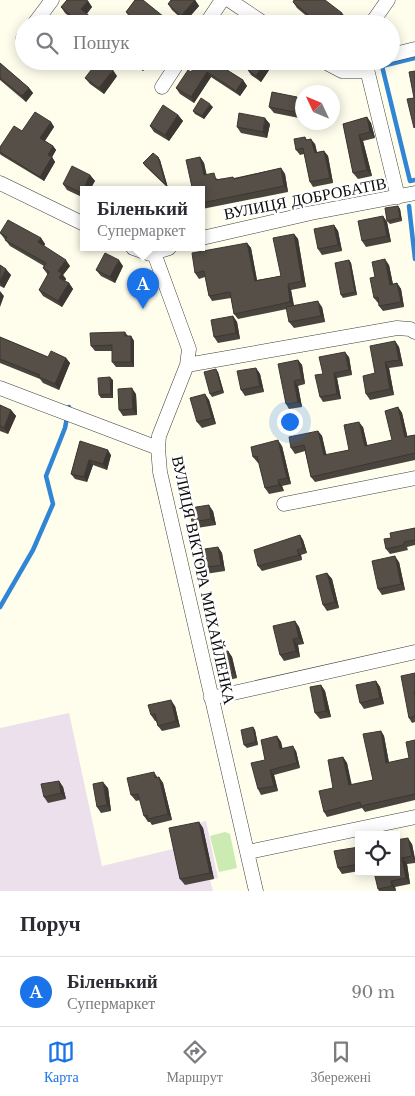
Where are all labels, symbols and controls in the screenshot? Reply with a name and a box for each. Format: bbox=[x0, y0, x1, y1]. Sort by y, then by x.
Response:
search box bbox=[15, 15, 400, 70]
icon: search bbox=[33, 29, 61, 57]
text: Пошук bbox=[73, 31, 130, 54]
north arrow bbox=[295, 85, 340, 130]
street label: ВУЛИЦЯ ДОБРОБАТІВ bbox=[222, 172, 388, 224]
popup bbox=[80, 186, 205, 251]
text: Біленький bbox=[97, 197, 188, 220]
text: Супермаркет bbox=[97, 220, 185, 240]
pin: A bbox=[127, 268, 159, 309]
your location bbox=[277, 409, 303, 435]
street label: ВУЛИЦЯ ВІКТОРА МИХАЙЛЕНКА bbox=[168, 454, 240, 707]
map controls bbox=[355, 831, 400, 876]
button: locate bbox=[355, 831, 400, 876]
text: Поруч bbox=[20, 911, 81, 937]
text: Біленький bbox=[67, 970, 158, 993]
text: A bbox=[30, 982, 42, 1002]
text: 90 m bbox=[352, 982, 395, 1002]
text: Супермаркет bbox=[67, 993, 155, 1013]
tab: Карта bbox=[44, 1038, 79, 1086]
tab: Маршрут bbox=[166, 1038, 223, 1086]
tab: Збережені bbox=[311, 1038, 371, 1086]

